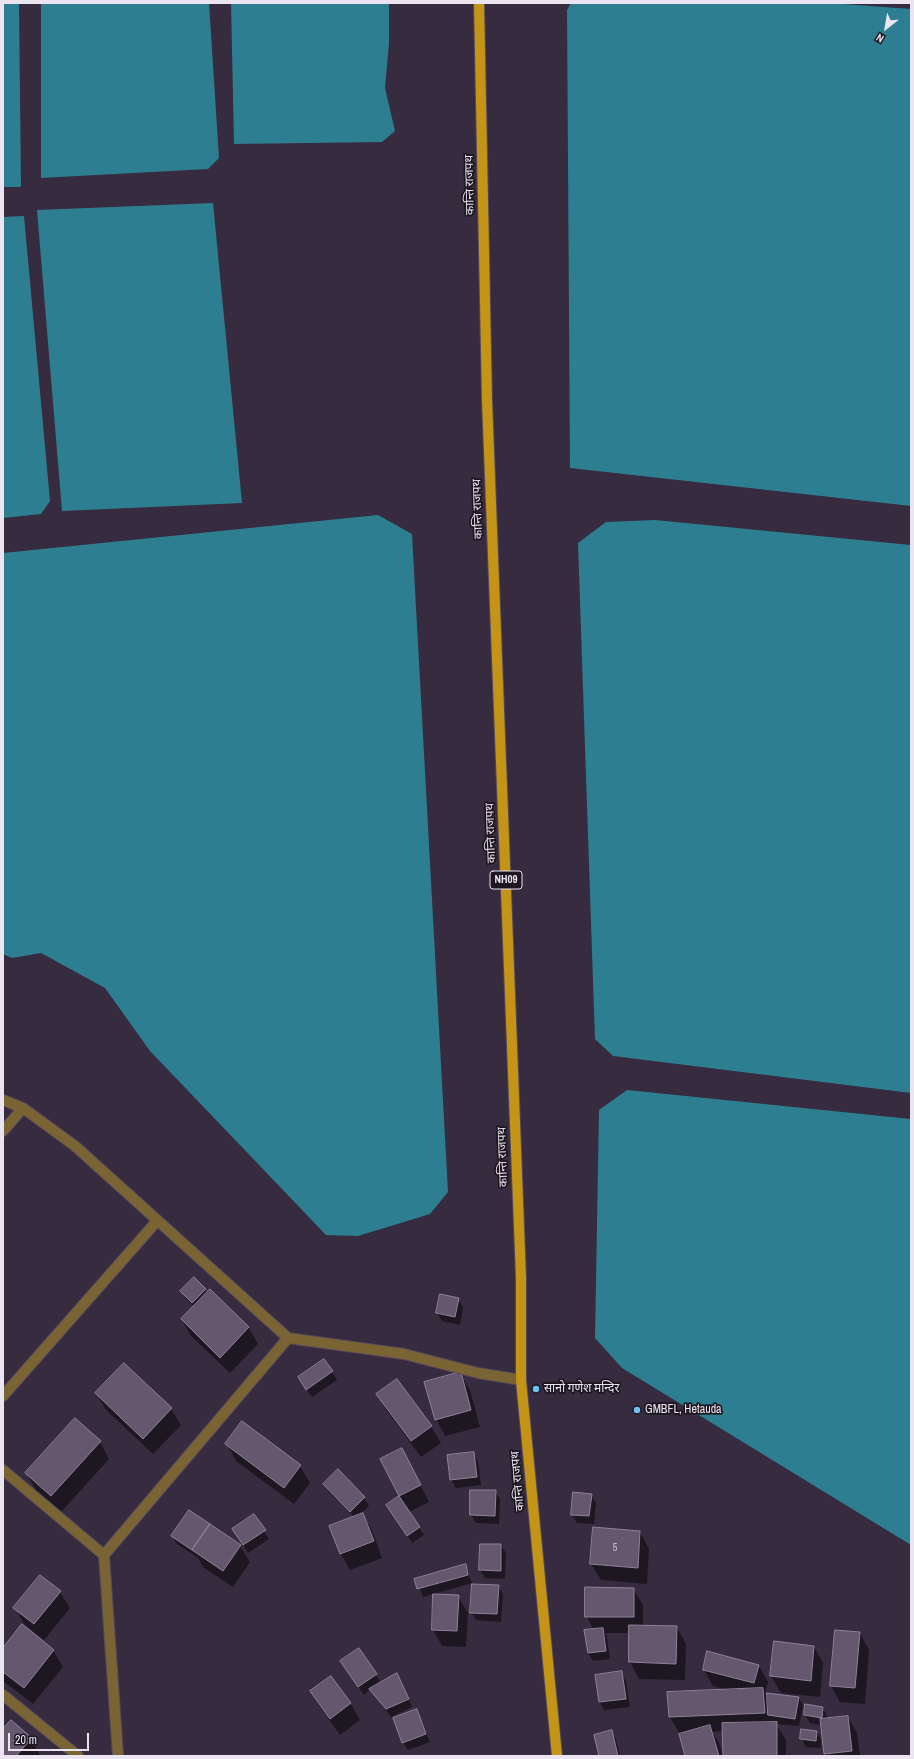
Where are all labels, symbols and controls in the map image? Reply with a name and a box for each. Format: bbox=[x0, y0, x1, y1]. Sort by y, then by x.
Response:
north arrow bbox=[866, 8, 906, 48]
text: N bbox=[873, 31, 886, 46]
street label: कान्ति राजपथ bbox=[462, 155, 478, 215]
street label: कान्ति राजपथ bbox=[470, 479, 486, 539]
street label: कान्ति राजपथ bbox=[483, 803, 499, 863]
road number: NH09 bbox=[490, 871, 522, 889]
street label: कान्ति राजपथ bbox=[495, 1127, 511, 1187]
place label: सानो गणेश मन्दिर bbox=[544, 1382, 619, 1396]
marker: सानो गणेश मन्दिर bbox=[531, 1384, 541, 1394]
place label: GMBFL, Hetauda bbox=[645, 1403, 722, 1417]
marker: GMBFL, Hetauda bbox=[632, 1405, 642, 1415]
street label: कान्ति राजपथ bbox=[508, 1450, 528, 1512]
house number: 5 bbox=[613, 1542, 617, 1554]
scale bar bbox=[10, 1725, 91, 1751]
text: 20 m bbox=[15, 1732, 37, 1748]

